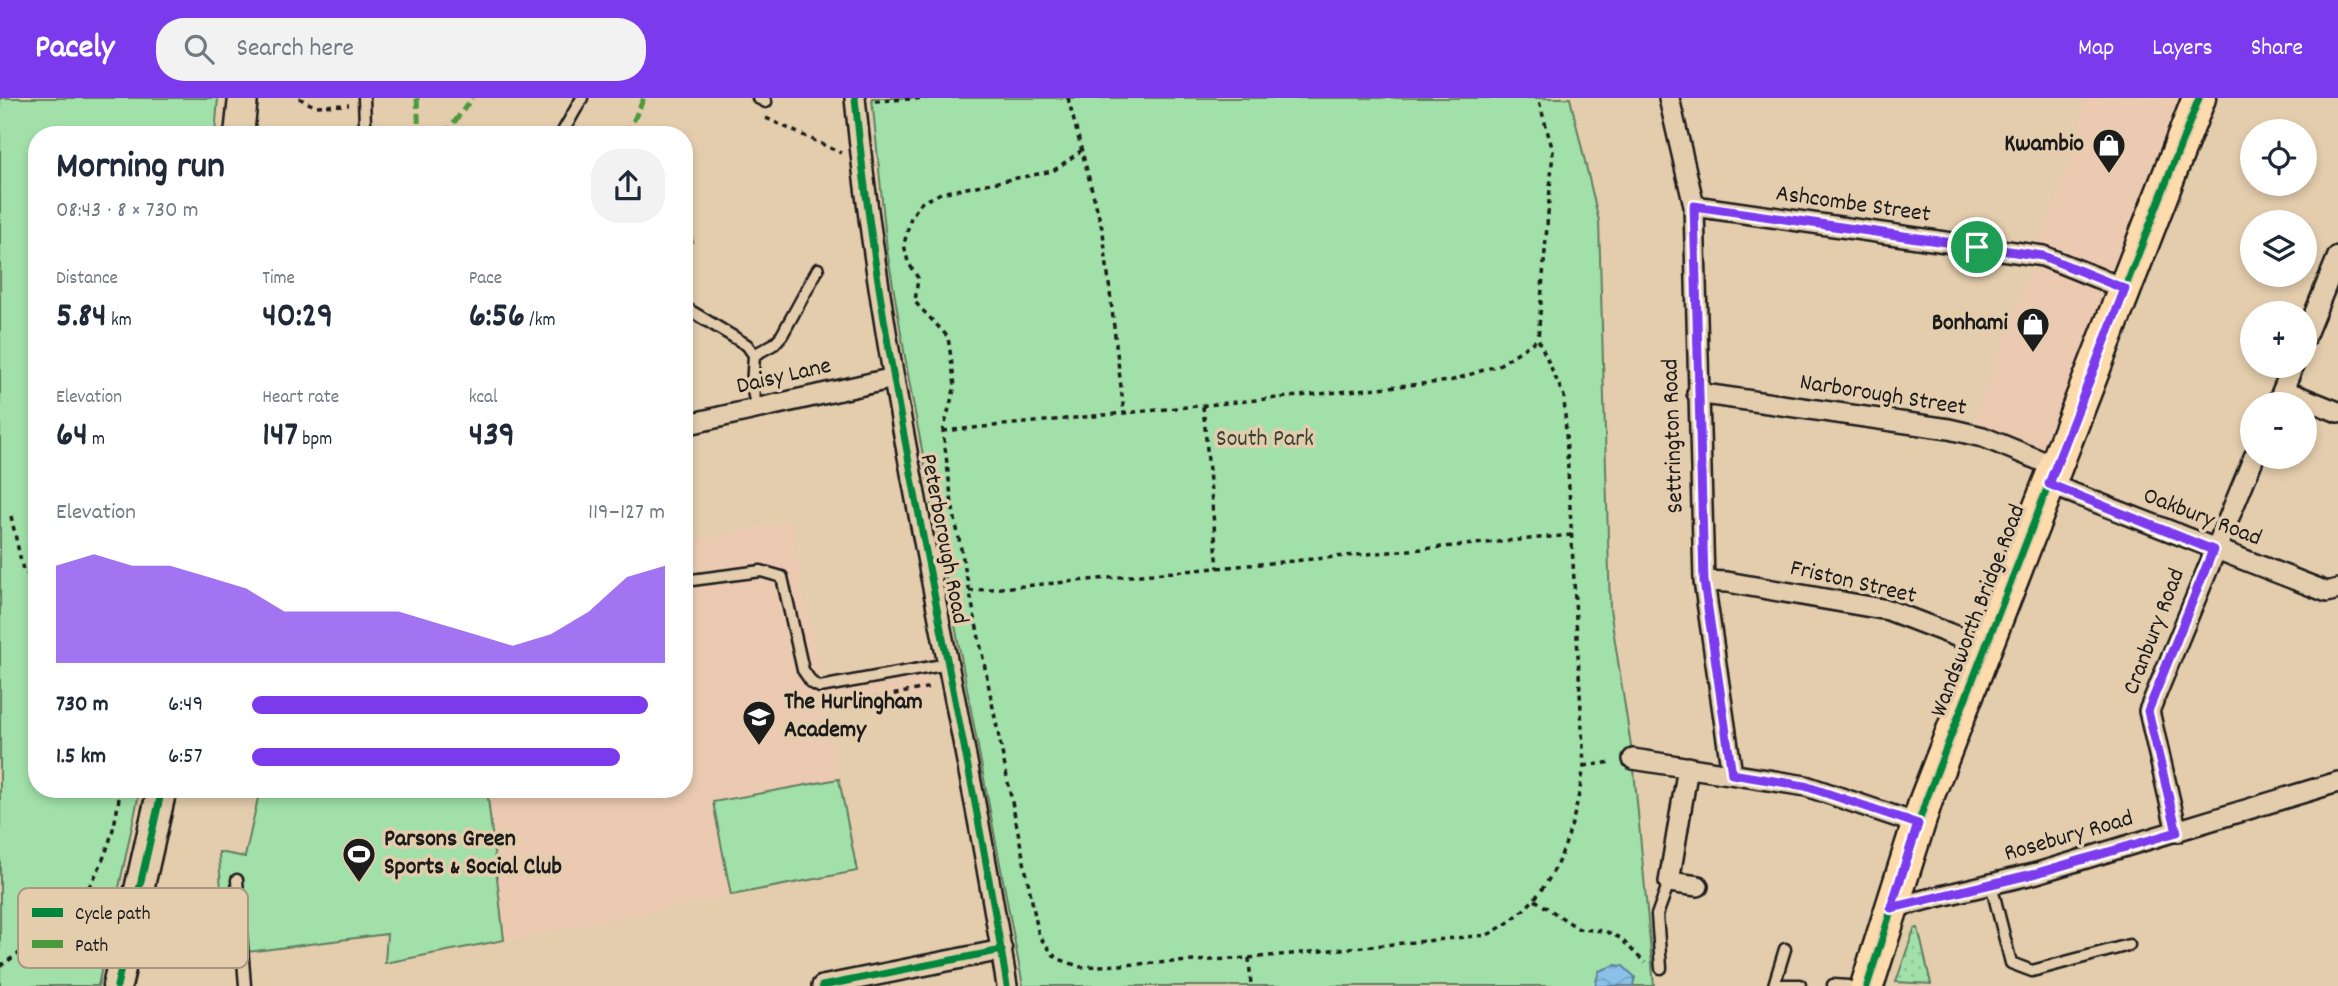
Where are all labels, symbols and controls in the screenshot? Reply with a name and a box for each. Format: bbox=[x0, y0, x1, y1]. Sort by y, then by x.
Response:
search box bbox=[156, 18, 646, 81]
text: Pacely bbox=[35, 26, 114, 73]
icon: search bbox=[180, 30, 218, 68]
text: Search here bbox=[236, 31, 354, 68]
text: Map bbox=[2078, 32, 2114, 66]
text: Layers bbox=[2152, 32, 2213, 66]
text: Share bbox=[2251, 32, 2303, 66]
map controls bbox=[2240, 119, 2317, 469]
button: locate bbox=[2240, 119, 2317, 196]
shop icon: Kwambio bbox=[2090, 126, 2128, 175]
place label: Kwambio bbox=[2004, 128, 2084, 162]
text: Morning run bbox=[56, 141, 225, 196]
button: share bbox=[591, 149, 665, 223]
street label: Ashcombe Street bbox=[1773, 177, 1933, 233]
text: 08:43 · 8 × 730 m bbox=[56, 195, 199, 228]
button: layers bbox=[2240, 210, 2317, 287]
pin bbox=[1947, 217, 2007, 277]
icon: arrive bbox=[1958, 228, 1996, 266]
text: Distance bbox=[56, 266, 118, 293]
text: Time bbox=[262, 266, 295, 293]
text: Pace bbox=[469, 266, 502, 293]
text: 5.84 bbox=[56, 293, 107, 343]
text: 40:29 bbox=[262, 293, 333, 343]
text: 6:56 bbox=[469, 293, 525, 343]
button: + bbox=[2240, 301, 2317, 378]
shop icon: Bonhami bbox=[2014, 305, 2052, 354]
place label: Bonhami bbox=[1932, 307, 2009, 341]
text: km bbox=[107, 308, 132, 335]
text: /km bbox=[525, 308, 556, 335]
street label: Daisy Lane bbox=[733, 350, 835, 404]
street label: Settrington Road bbox=[1654, 358, 1694, 514]
street label: Narborough Street bbox=[1797, 366, 1969, 426]
text: Elevation bbox=[56, 385, 122, 412]
text: Heart rate bbox=[262, 385, 339, 412]
text: kcal bbox=[469, 385, 498, 412]
button: − bbox=[2240, 392, 2317, 469]
text: 64 bbox=[56, 412, 88, 462]
text: 147 bbox=[262, 412, 298, 462]
text: 439 bbox=[469, 412, 515, 462]
park label: South Park bbox=[1216, 423, 1314, 457]
text: m bbox=[88, 427, 105, 454]
text: bpm bbox=[298, 427, 332, 454]
street label: Peterborough Road bbox=[910, 451, 976, 627]
street label: Oakbury Road bbox=[2138, 480, 2266, 556]
text: Elevation bbox=[56, 497, 136, 530]
text: 119–127 m bbox=[588, 497, 665, 530]
street label: Wandsworth Bridge Road bbox=[1923, 500, 2035, 722]
street label: Friston Street bbox=[1787, 552, 1920, 614]
street label: Cranbury Road bbox=[2115, 564, 2195, 700]
place label: The Hurlingham Academy bbox=[784, 686, 923, 748]
text: 730 m bbox=[56, 689, 109, 722]
text: 6:49 bbox=[168, 689, 203, 722]
school or university icon: The Hurlingham Academy bbox=[740, 698, 778, 747]
text: 1.5 km bbox=[56, 741, 106, 774]
text: 6:57 bbox=[168, 741, 203, 774]
street label: Rosebury Road bbox=[2000, 802, 2138, 872]
place label: Parsons Green Sports & Social Club bbox=[384, 823, 562, 885]
sports icon: Parsons Green Sports & Social Club bbox=[340, 835, 378, 884]
legend bbox=[18, 888, 248, 968]
text: Cycle path bbox=[75, 902, 150, 929]
text: Path bbox=[75, 934, 108, 961]

